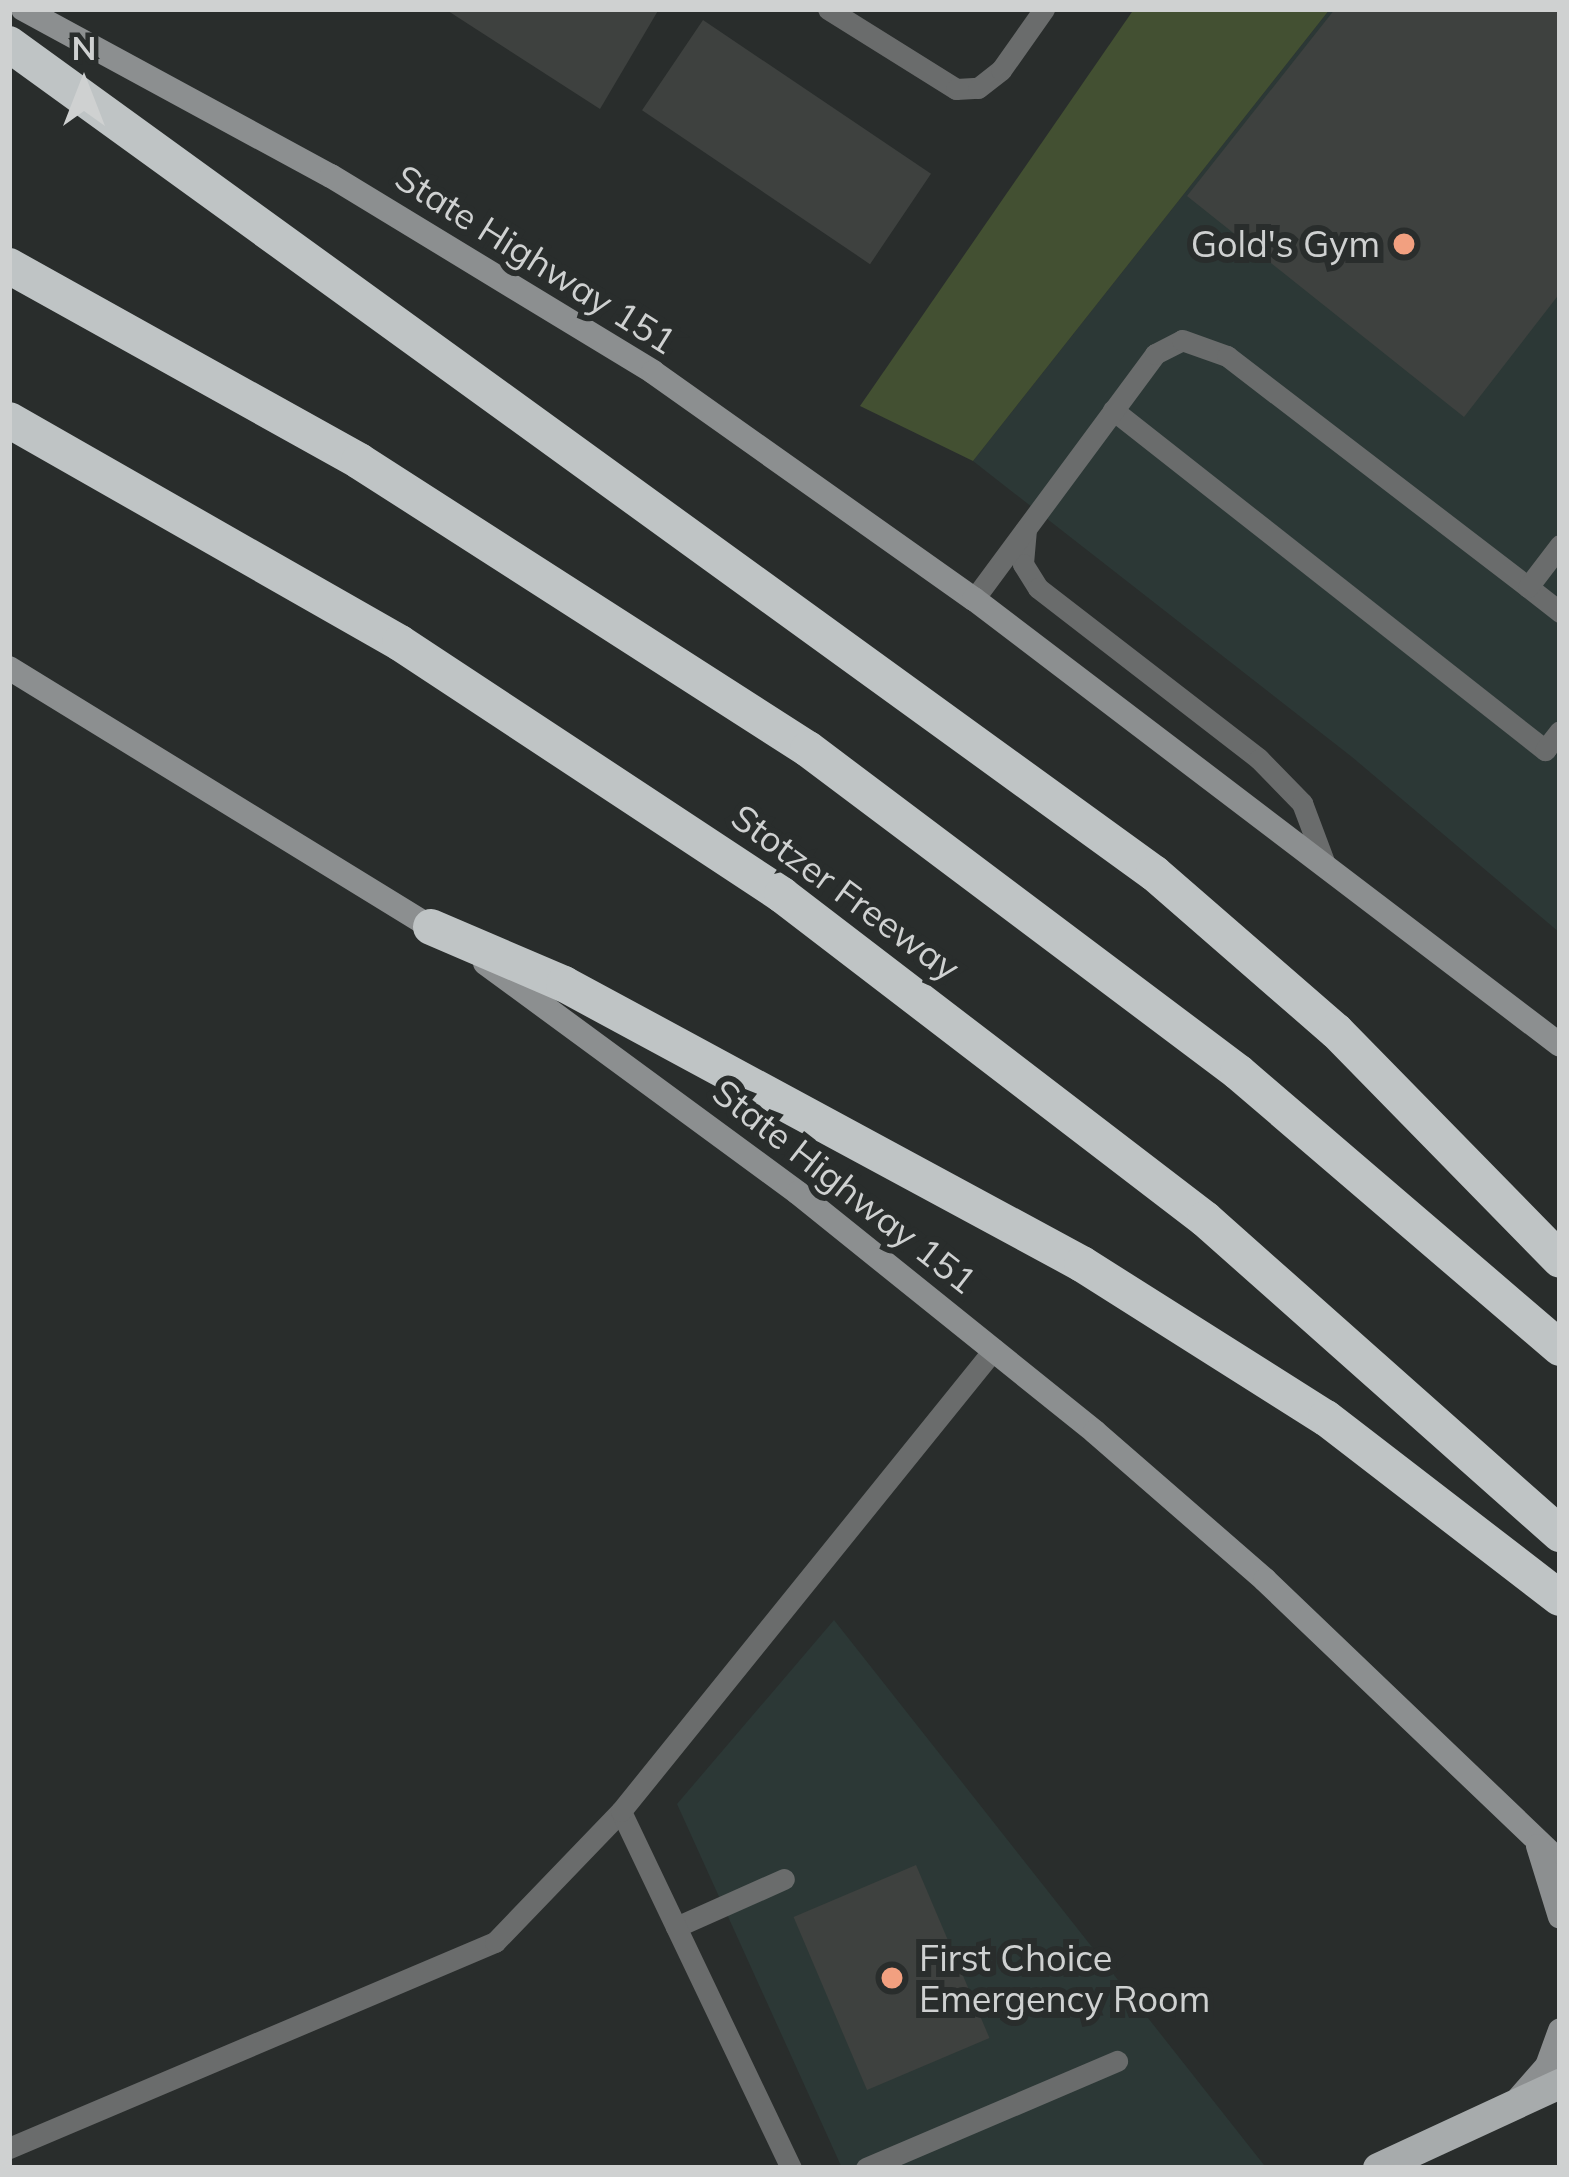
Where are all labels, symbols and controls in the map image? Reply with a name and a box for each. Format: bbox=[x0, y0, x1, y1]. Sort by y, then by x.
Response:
north arrow bbox=[24, 24, 144, 144]
text: N bbox=[72, 27, 96, 68]
street label: State Highway 151 bbox=[388, 155, 684, 363]
place label: Gold's Gym bbox=[1191, 222, 1380, 266]
marker: Gold's Gym bbox=[1391, 231, 1417, 257]
street label: Stotzer Freeway bbox=[724, 795, 968, 989]
street label: State Highway 151 bbox=[705, 1070, 985, 1302]
place label: First Choice Emergency Room bbox=[919, 1935, 1210, 2020]
marker: First Choice Emergency Room bbox=[876, 1962, 908, 1994]

